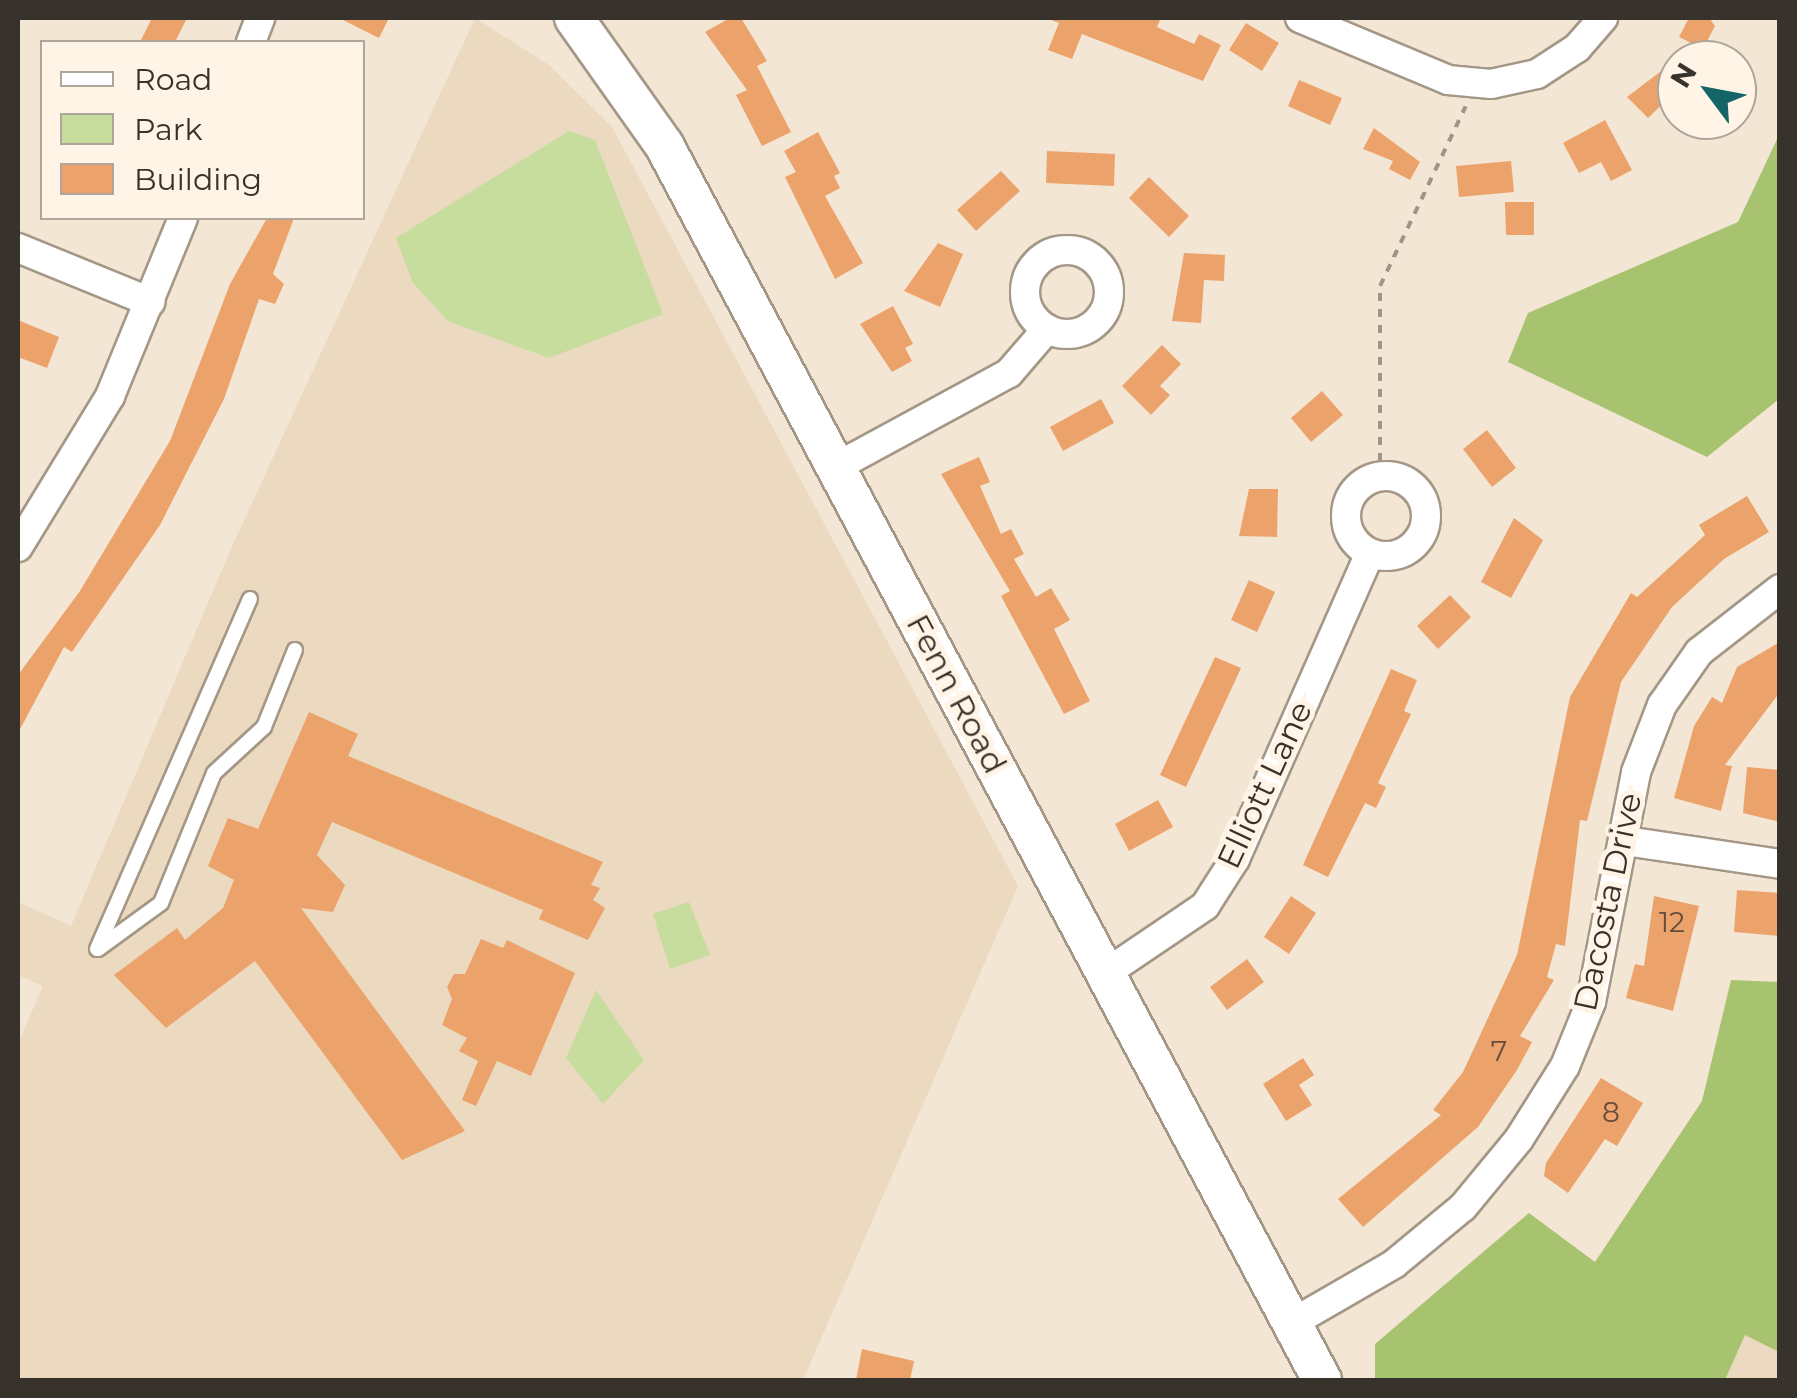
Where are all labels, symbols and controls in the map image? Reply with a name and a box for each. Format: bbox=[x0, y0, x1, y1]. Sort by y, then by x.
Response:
legend bbox=[40, 40, 365, 220]
north arrow bbox=[1657, 40, 1757, 140]
text: N bbox=[1663, 57, 1704, 94]
text: Road bbox=[134, 61, 212, 98]
text: Park bbox=[134, 111, 203, 148]
text: Building bbox=[134, 161, 262, 198]
street label: Fenn Road bbox=[898, 608, 1014, 780]
street label: Elliott Lane bbox=[1210, 695, 1320, 875]
street label: Dacosta Drive bbox=[1566, 789, 1650, 1015]
house number: 12 bbox=[1659, 905, 1685, 939]
house number: 7 bbox=[1491, 1034, 1507, 1068]
house number: 8 bbox=[1602, 1095, 1620, 1129]

